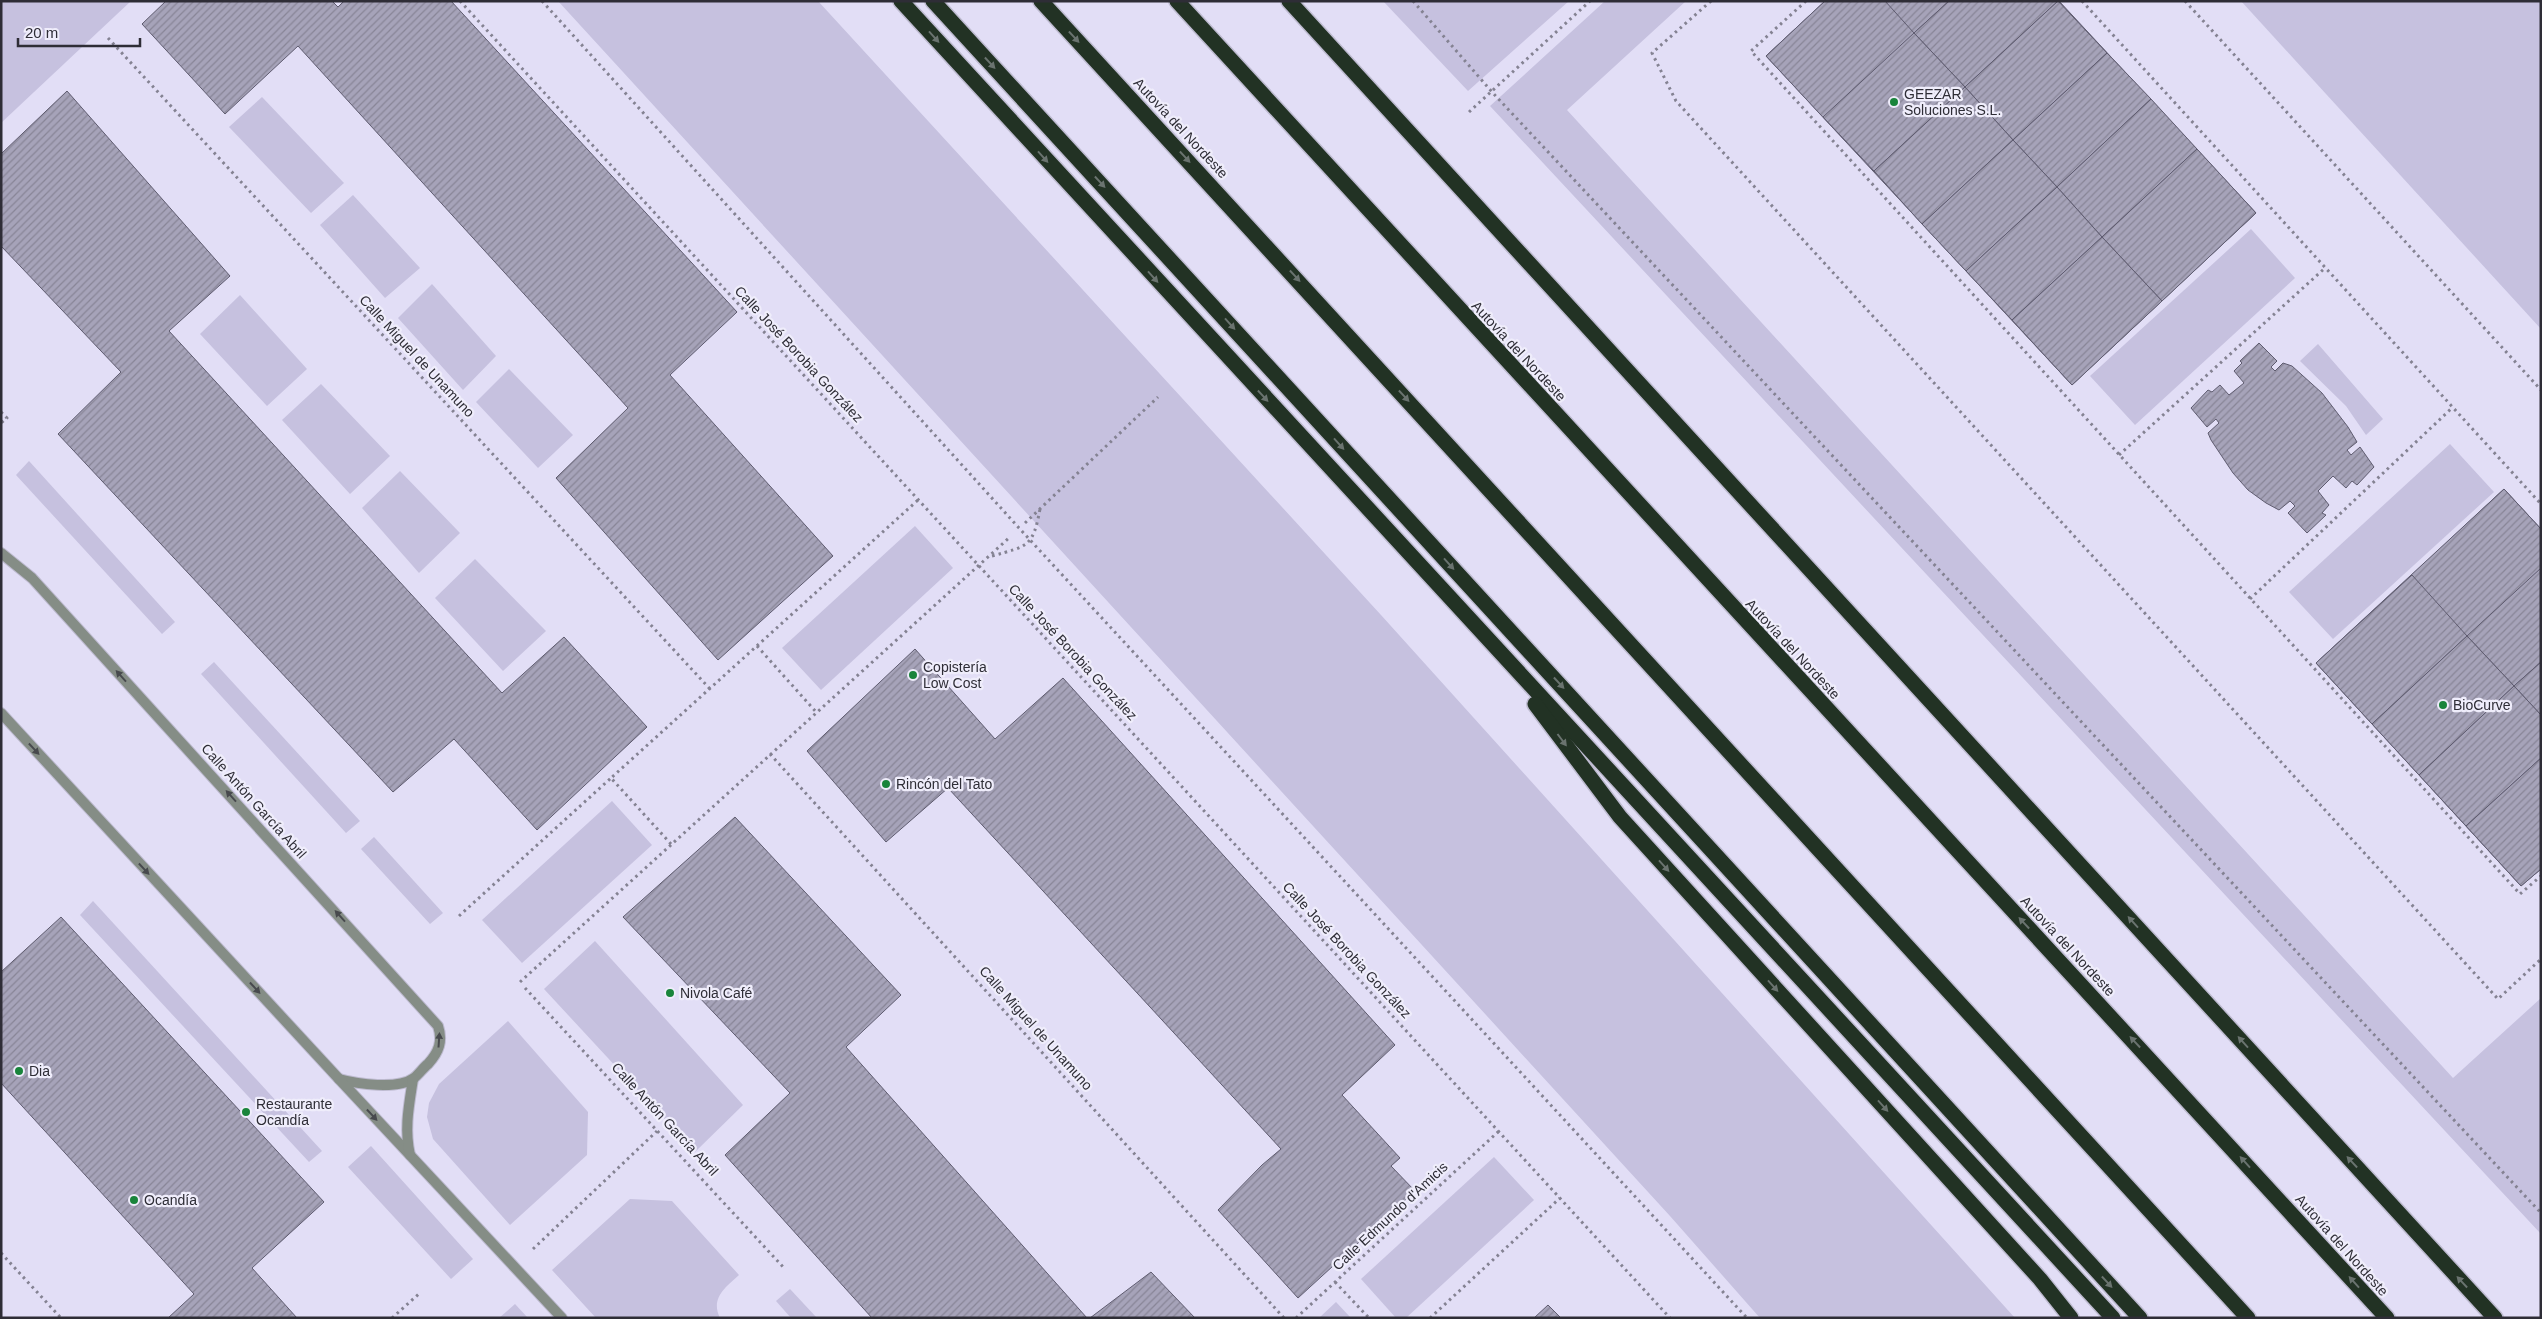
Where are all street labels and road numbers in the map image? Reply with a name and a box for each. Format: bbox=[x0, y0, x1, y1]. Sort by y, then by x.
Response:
street label: Autovía del Nordeste bbox=[1131, 75, 1232, 181]
street label: Calle José Borobia González bbox=[732, 283, 866, 425]
street label: Calle Miguel de Unamuno bbox=[356, 292, 478, 421]
street label: Autovía del Nordeste bbox=[1469, 298, 1570, 404]
street label: Calle José Borobia González bbox=[1006, 581, 1140, 723]
street label: Autovía del Nordeste bbox=[1743, 596, 1844, 702]
street label: Calle Antón García Abril bbox=[198, 740, 310, 862]
street label: Calle José Borobia González bbox=[1280, 879, 1414, 1021]
street label: Autovía del Nordeste bbox=[2018, 893, 2119, 999]
street label: Calle Miguel de Unamuno bbox=[976, 963, 1096, 1093]
street label: Calle Antón García Abril bbox=[608, 1059, 722, 1179]
street label: Calle Edmundo d'Amicis bbox=[1329, 1159, 1451, 1273]
street label: Autovía del Nordeste bbox=[2292, 1191, 2392, 1299]

